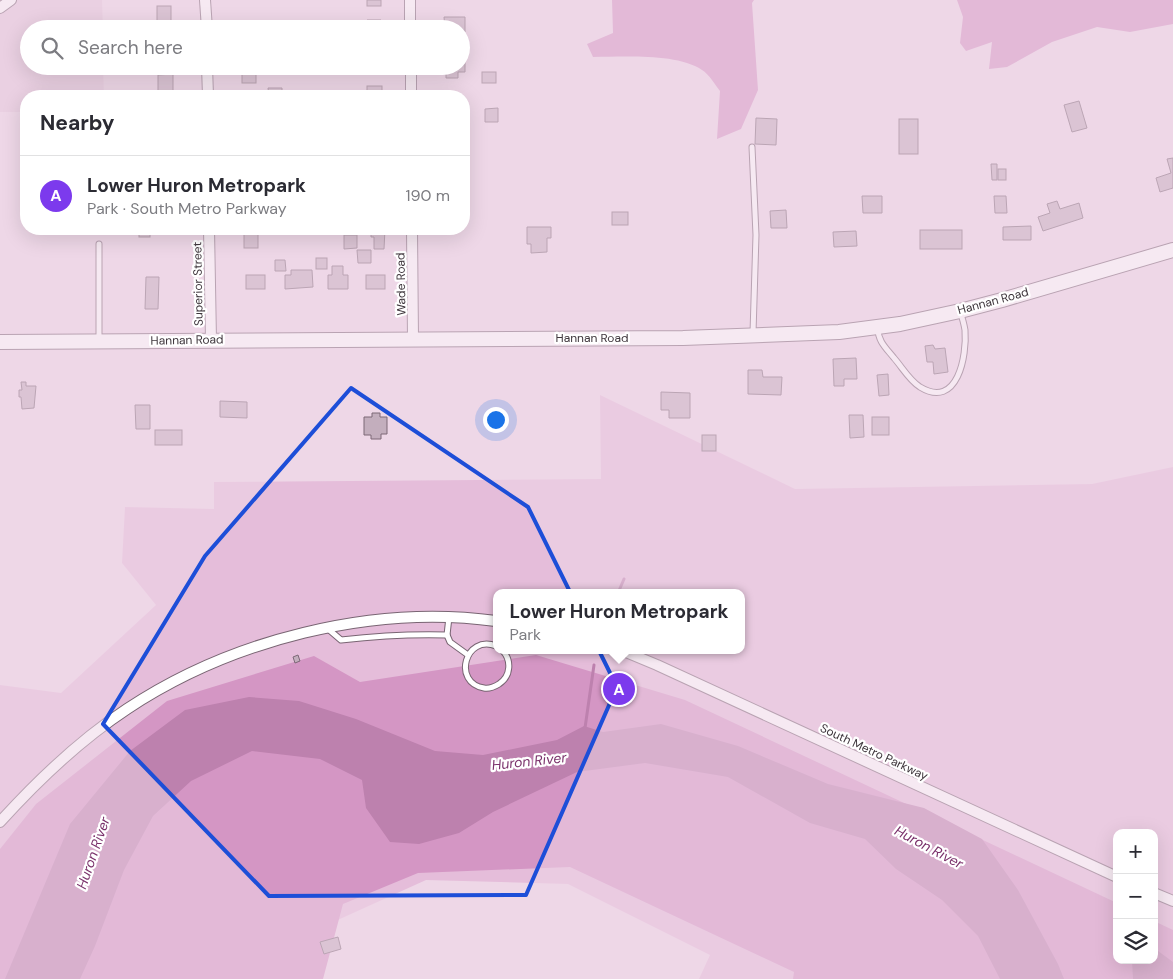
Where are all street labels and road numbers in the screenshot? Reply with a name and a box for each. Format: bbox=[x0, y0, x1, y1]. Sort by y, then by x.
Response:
street label: Superior Street bbox=[189, 241, 207, 326]
street label: Wade Road bbox=[392, 252, 410, 316]
street label: Hannan Road bbox=[956, 284, 1030, 318]
street label: Hannan Road bbox=[555, 330, 629, 346]
street label: Hannan Road bbox=[150, 331, 224, 349]
street label: South Metro Parkway bbox=[817, 720, 931, 784]

